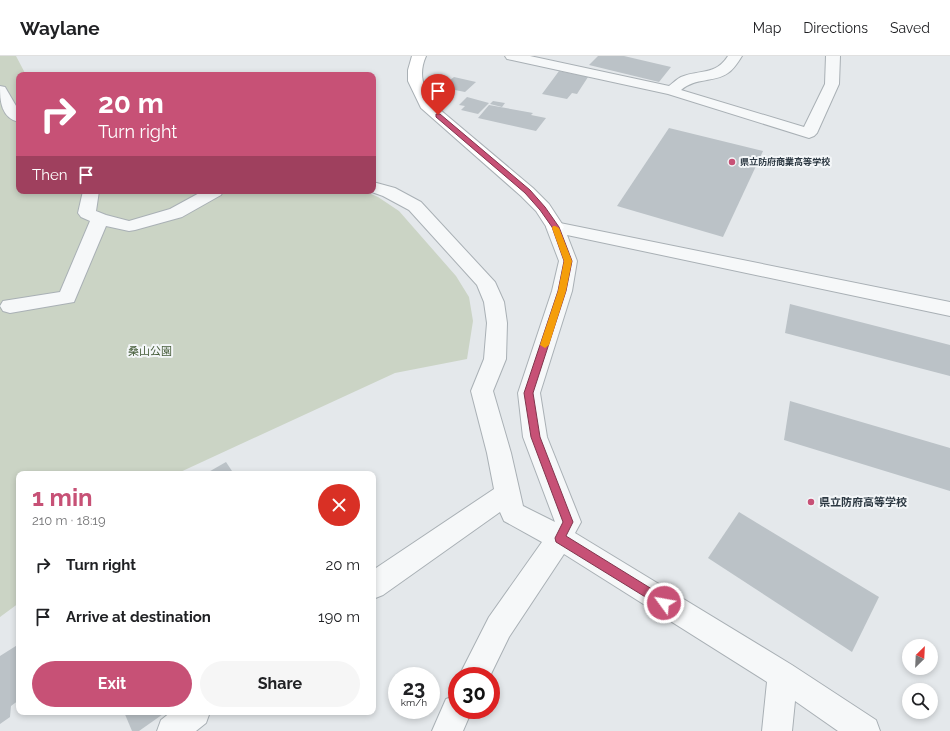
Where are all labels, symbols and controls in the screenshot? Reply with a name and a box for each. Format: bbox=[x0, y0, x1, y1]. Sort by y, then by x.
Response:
text: Waylane bbox=[20, 17, 100, 39]
text: Map bbox=[753, 20, 781, 36]
text: Directions bbox=[803, 20, 868, 36]
text: Saved bbox=[890, 20, 930, 36]
pin bbox=[421, 74, 455, 115]
icon: arrive bbox=[427, 80, 449, 102]
text: 20 m bbox=[98, 87, 164, 120]
icon: right bbox=[32, 88, 84, 140]
text: Turn right bbox=[98, 121, 177, 142]
marker: 県立防府商業高等学校 bbox=[727, 157, 737, 167]
place label: 県立防府商業高等学校 bbox=[740, 157, 831, 167]
icon: arrive bbox=[75, 164, 97, 186]
text: Then bbox=[32, 166, 67, 184]
park label: 桑山公園 bbox=[128, 345, 172, 358]
text: 1 min bbox=[32, 483, 93, 512]
button: close bbox=[318, 484, 360, 526]
place label: 県立防府高等学校 bbox=[819, 496, 907, 509]
marker: 県立防府高等学校 bbox=[806, 497, 816, 507]
text: 210 m · 18:19 bbox=[32, 513, 106, 528]
icon: right bbox=[32, 554, 54, 576]
text: Turn right bbox=[66, 556, 136, 574]
text: 20 m bbox=[325, 556, 360, 574]
position arrow bbox=[643, 582, 685, 624]
icon: arrive bbox=[32, 606, 54, 628]
text: Arrive at destination bbox=[66, 608, 211, 626]
text: 190 m bbox=[318, 608, 360, 626]
north arrow bbox=[902, 639, 938, 675]
map controls bbox=[902, 639, 938, 719]
button: Exit bbox=[32, 661, 192, 707]
button: Share bbox=[200, 661, 360, 707]
speed limit sign: 30 bbox=[448, 667, 500, 719]
text: 23 bbox=[403, 676, 425, 700]
button: search bbox=[902, 683, 938, 719]
text: km/h bbox=[401, 697, 427, 708]

